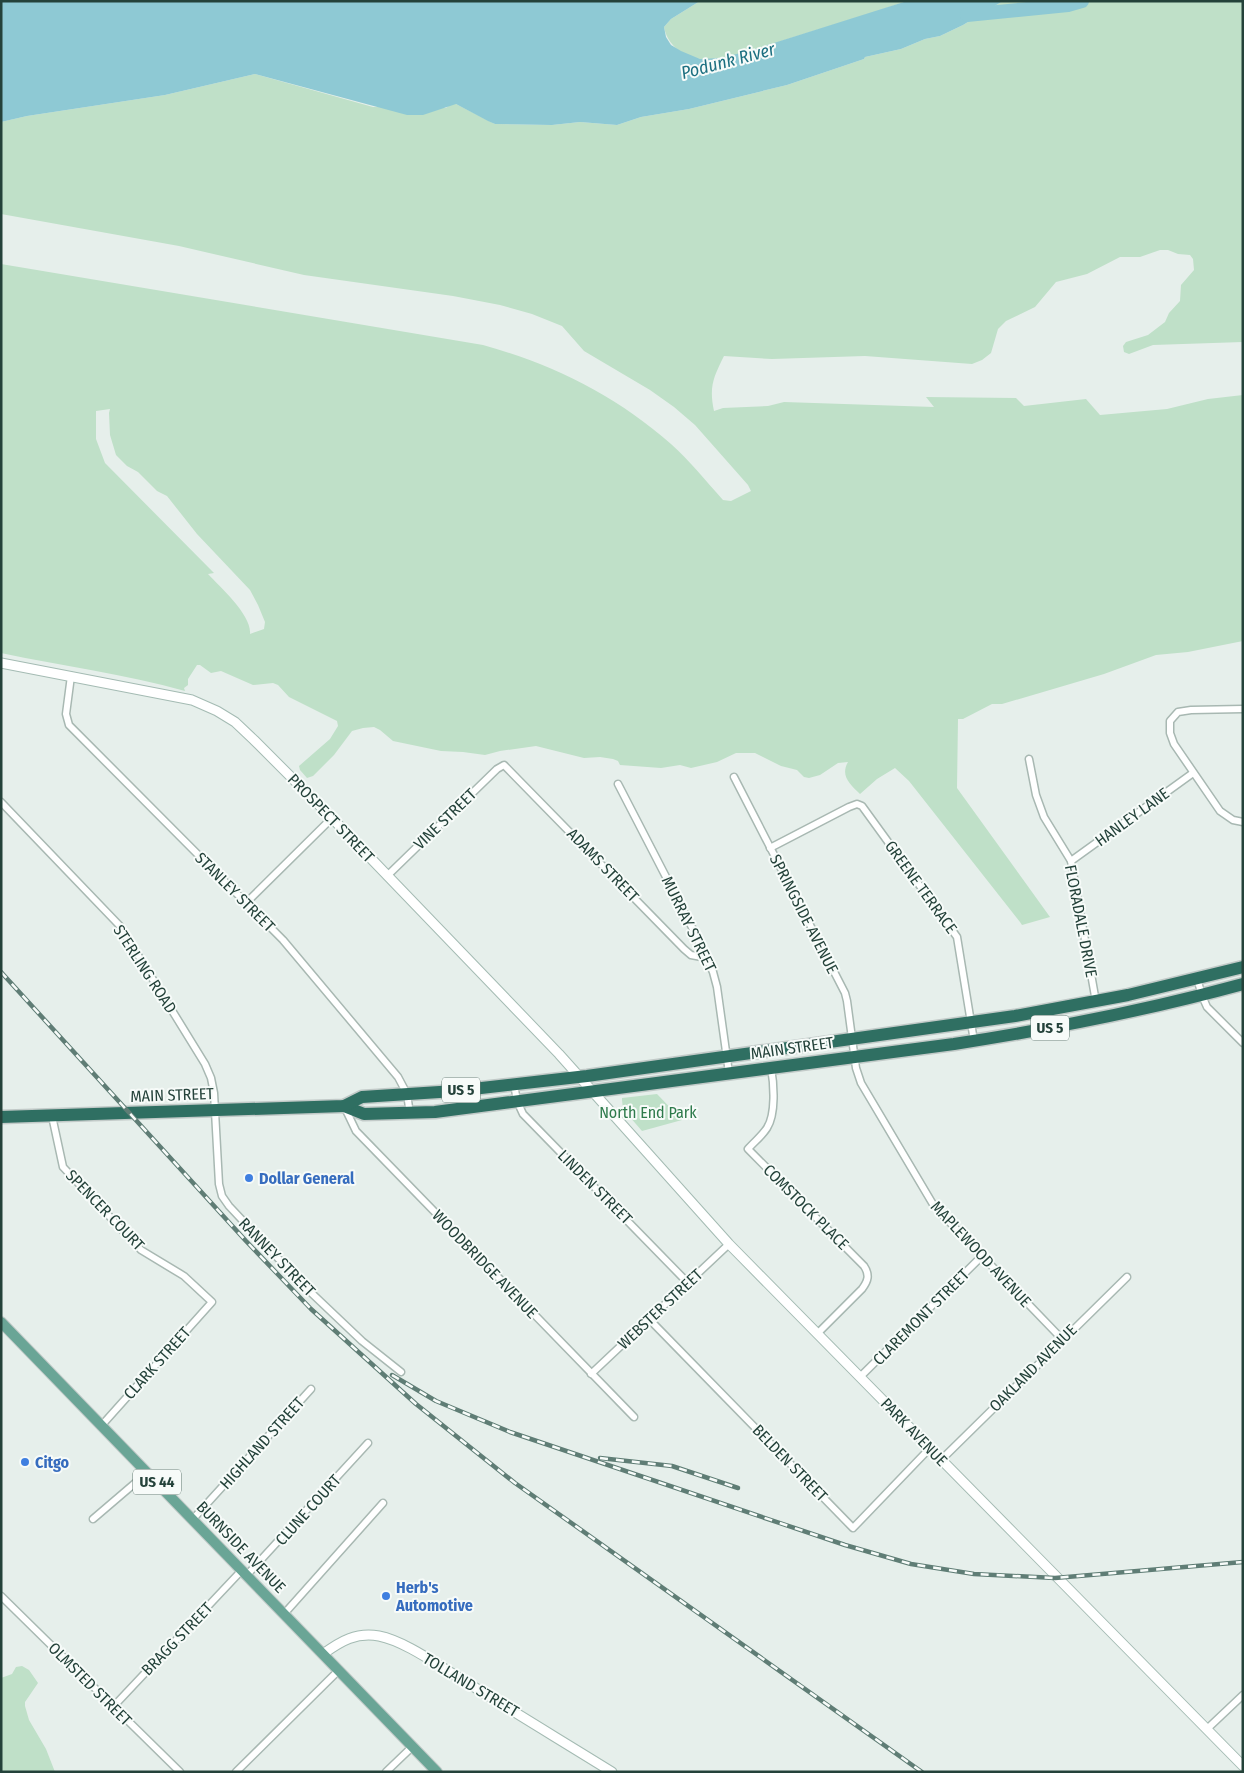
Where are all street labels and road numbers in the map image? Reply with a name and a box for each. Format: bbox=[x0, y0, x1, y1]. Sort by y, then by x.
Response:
street label: PROSPECT STREET bbox=[284, 770, 378, 867]
street label: VINE STREET bbox=[410, 784, 481, 853]
street label: HANLEY LANE bbox=[1091, 784, 1173, 850]
street label: ADAMS STREET bbox=[563, 824, 643, 906]
street label: GREENE TERRACE bbox=[881, 837, 961, 937]
street label: STANLEY STREET bbox=[191, 848, 279, 936]
street label: SPRINGSIDE AVENUE bbox=[766, 851, 842, 977]
street label: FLORADALE DRIVE bbox=[1061, 863, 1101, 979]
street label: MURRAY STREET bbox=[658, 873, 721, 975]
street label: STERLING ROAD bbox=[109, 921, 181, 1017]
road number: US 5 bbox=[1031, 1016, 1069, 1040]
street label: MAIN STREET bbox=[749, 1033, 835, 1063]
road number: US 5 bbox=[442, 1078, 480, 1102]
street label: MAIN STREET bbox=[130, 1084, 215, 1106]
street label: LINDEN STREET bbox=[554, 1146, 637, 1229]
street label: COMSTOCK PLACE bbox=[759, 1160, 853, 1254]
street label: SPENCER COURT bbox=[62, 1166, 149, 1255]
street label: MAPLEWOOD AVENUE bbox=[927, 1197, 1035, 1311]
street label: WOODBRIDGE AVENUE bbox=[428, 1206, 542, 1322]
street label: RANNEY STREET bbox=[235, 1214, 320, 1301]
street label: WEBSTER STREET bbox=[614, 1264, 707, 1353]
street label: CLAREMONT STREET bbox=[869, 1265, 973, 1369]
street label: OAKLAND AVENUE bbox=[985, 1320, 1081, 1416]
street label: CLARK STREET bbox=[120, 1323, 195, 1403]
street label: HIGHLAND STREET bbox=[216, 1393, 309, 1493]
street label: PARK AVENUE bbox=[877, 1394, 951, 1470]
street label: BELDEN STREET bbox=[749, 1421, 832, 1506]
road number: US 44 bbox=[133, 1470, 181, 1494]
street label: CLUNE COURT bbox=[271, 1470, 345, 1549]
street label: BURNSIDE AVENUE bbox=[193, 1497, 289, 1597]
street label: BRAGG STREET bbox=[138, 1598, 217, 1679]
street label: OLMSTED STREET bbox=[44, 1638, 136, 1730]
street label: TOLLAND STREET bbox=[420, 1649, 523, 1721]

